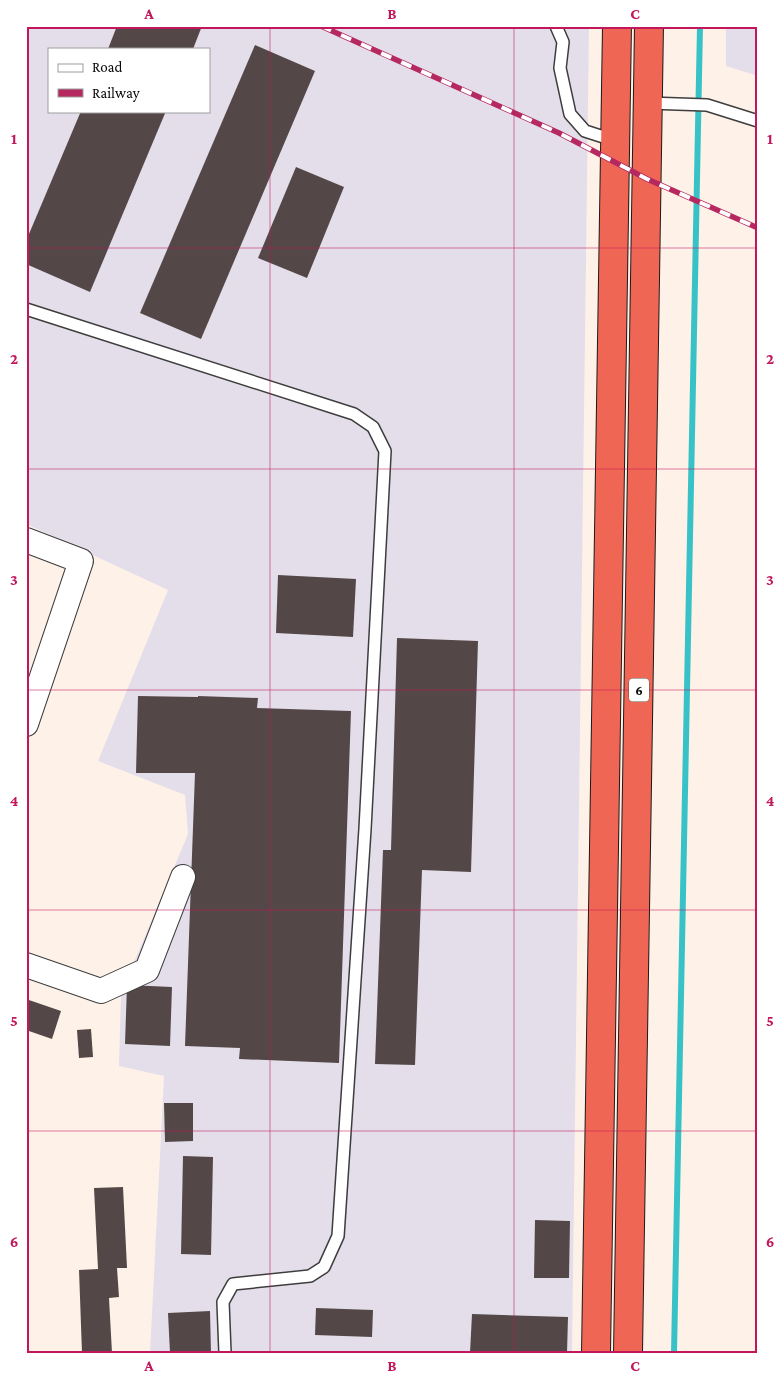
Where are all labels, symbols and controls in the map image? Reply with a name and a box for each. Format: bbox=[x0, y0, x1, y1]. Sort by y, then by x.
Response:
text: A bbox=[143, 5, 154, 22]
text: B bbox=[387, 5, 397, 22]
text: C bbox=[630, 5, 640, 22]
legend bbox=[48, 48, 210, 112]
text: Road bbox=[92, 59, 123, 75]
text: Railway bbox=[92, 85, 140, 102]
text: 1 bbox=[11, 130, 17, 147]
text: 1 bbox=[767, 130, 773, 147]
text: 2 bbox=[10, 350, 18, 367]
text: 2 bbox=[766, 350, 774, 367]
text: 3 bbox=[10, 571, 18, 588]
text: 3 bbox=[766, 571, 774, 588]
road number: 6 bbox=[629, 678, 649, 702]
text: 4 bbox=[10, 792, 19, 809]
text: 4 bbox=[766, 792, 775, 809]
text: 5 bbox=[10, 1012, 18, 1029]
text: 5 bbox=[766, 1012, 774, 1029]
text: 6 bbox=[10, 1233, 18, 1250]
text: 6 bbox=[766, 1233, 774, 1250]
text: A bbox=[143, 1357, 154, 1374]
text: B bbox=[387, 1357, 397, 1374]
text: C bbox=[630, 1357, 640, 1374]

